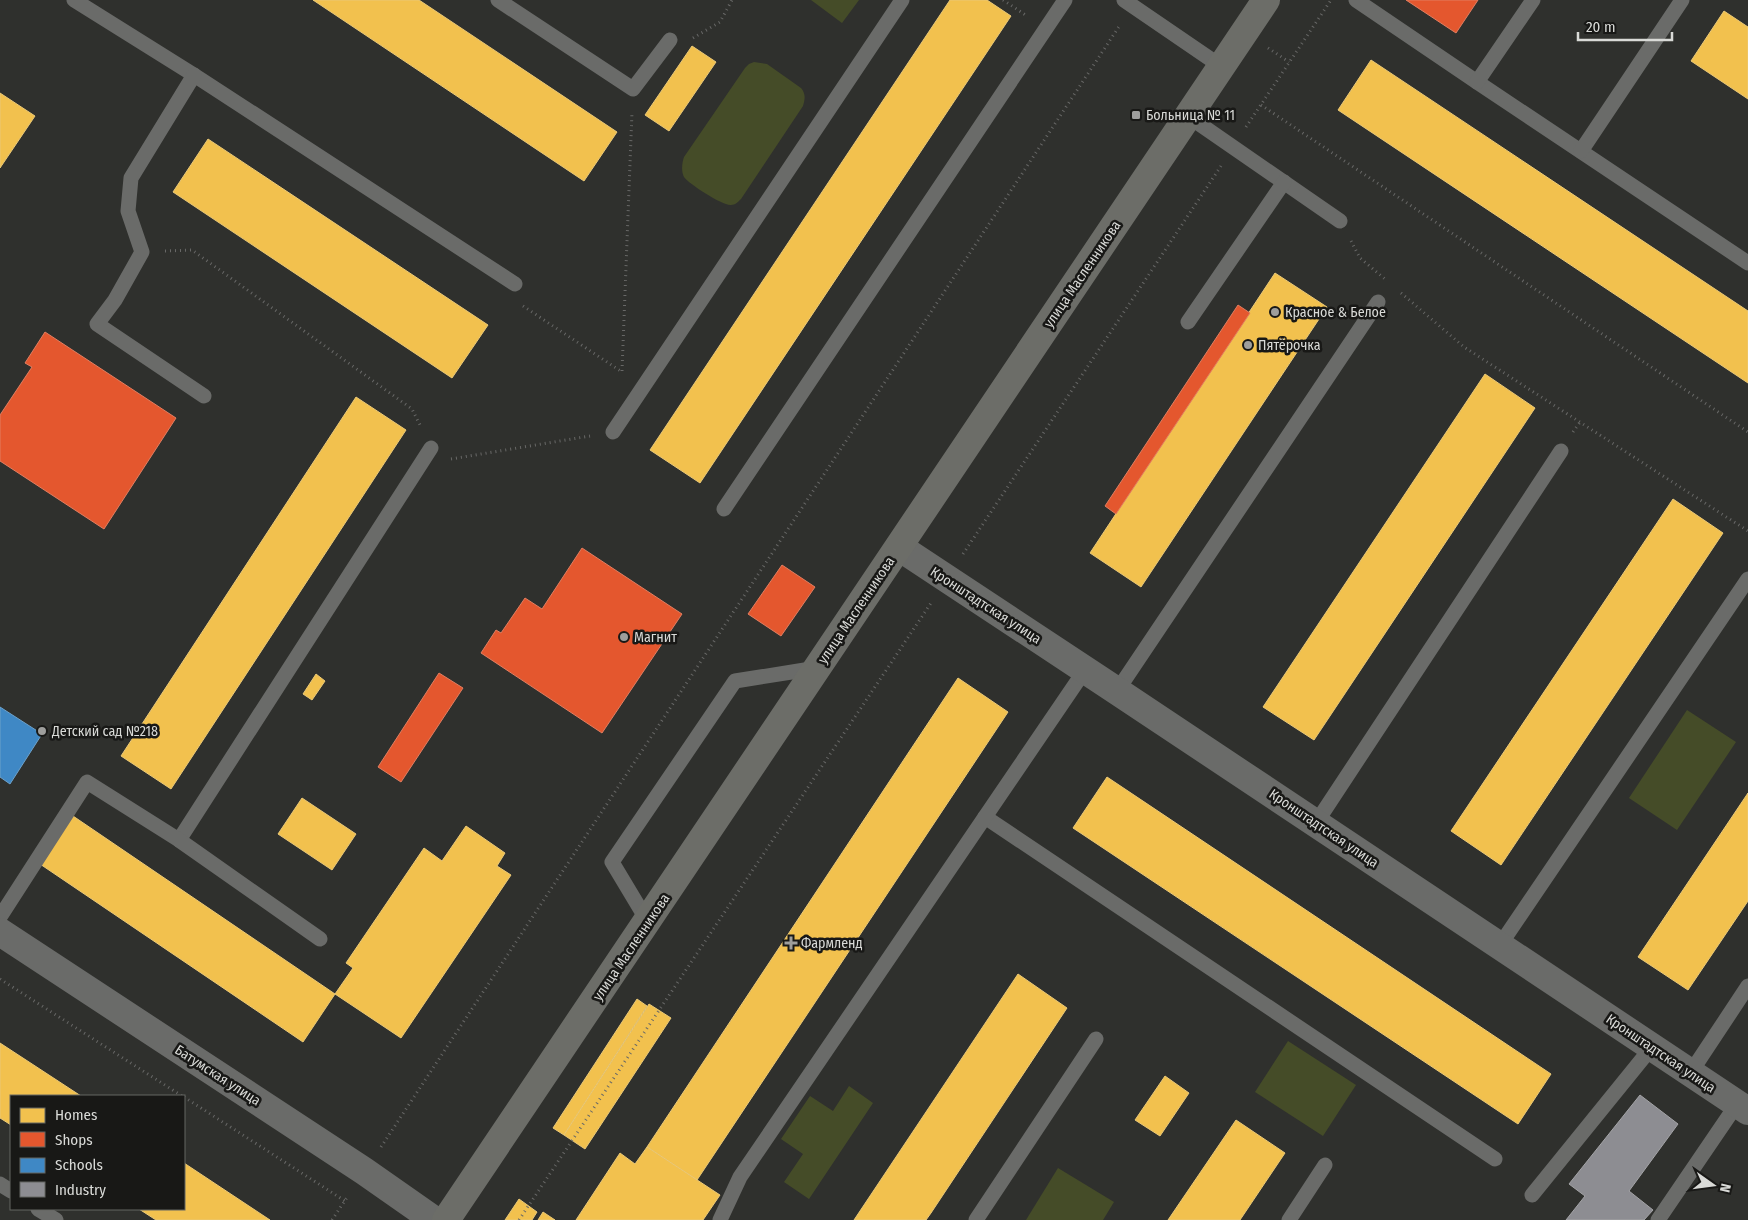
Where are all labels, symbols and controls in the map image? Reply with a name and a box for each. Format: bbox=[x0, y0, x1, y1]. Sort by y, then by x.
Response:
scale bar bbox=[1578, 10, 1672, 42]
text: 20 m bbox=[1586, 18, 1616, 36]
place label: Больница № 11 bbox=[1146, 107, 1235, 124]
marker: Больница № 11 bbox=[1130, 109, 1142, 121]
street label: улица Масленникова bbox=[1040, 217, 1125, 331]
place label: Красное & Белое bbox=[1285, 304, 1386, 321]
marker: Красное & Белое bbox=[1269, 306, 1281, 318]
place label: Пятёрочка bbox=[1258, 337, 1321, 354]
marker: Пятёрочка bbox=[1242, 339, 1254, 351]
street label: улица Масленникова bbox=[814, 553, 899, 667]
street label: Кронштадтская улица bbox=[927, 563, 1044, 648]
place label: Магнит bbox=[634, 629, 677, 646]
marker: Магнит bbox=[618, 631, 630, 643]
place label: Детский сад №218 bbox=[51, 723, 158, 740]
marker: Детский сад №218 bbox=[36, 725, 48, 737]
street label: Кронштадтская улица bbox=[1266, 785, 1382, 872]
street label: улица Масленникова bbox=[589, 890, 674, 1004]
place label: Фармленд bbox=[801, 935, 863, 952]
marker: Фармленд bbox=[785, 937, 797, 949]
street label: Кронштадтская улица bbox=[1603, 1010, 1719, 1097]
street label: Батумская улица bbox=[172, 1041, 264, 1110]
legend bbox=[10, 1095, 185, 1210]
text: Homes bbox=[55, 1106, 97, 1124]
text: Shops bbox=[55, 1131, 93, 1149]
text: Schools bbox=[55, 1156, 103, 1174]
north arrow bbox=[1688, 1160, 1738, 1210]
text: Industry bbox=[55, 1181, 106, 1199]
text: N bbox=[1716, 1182, 1734, 1194]

